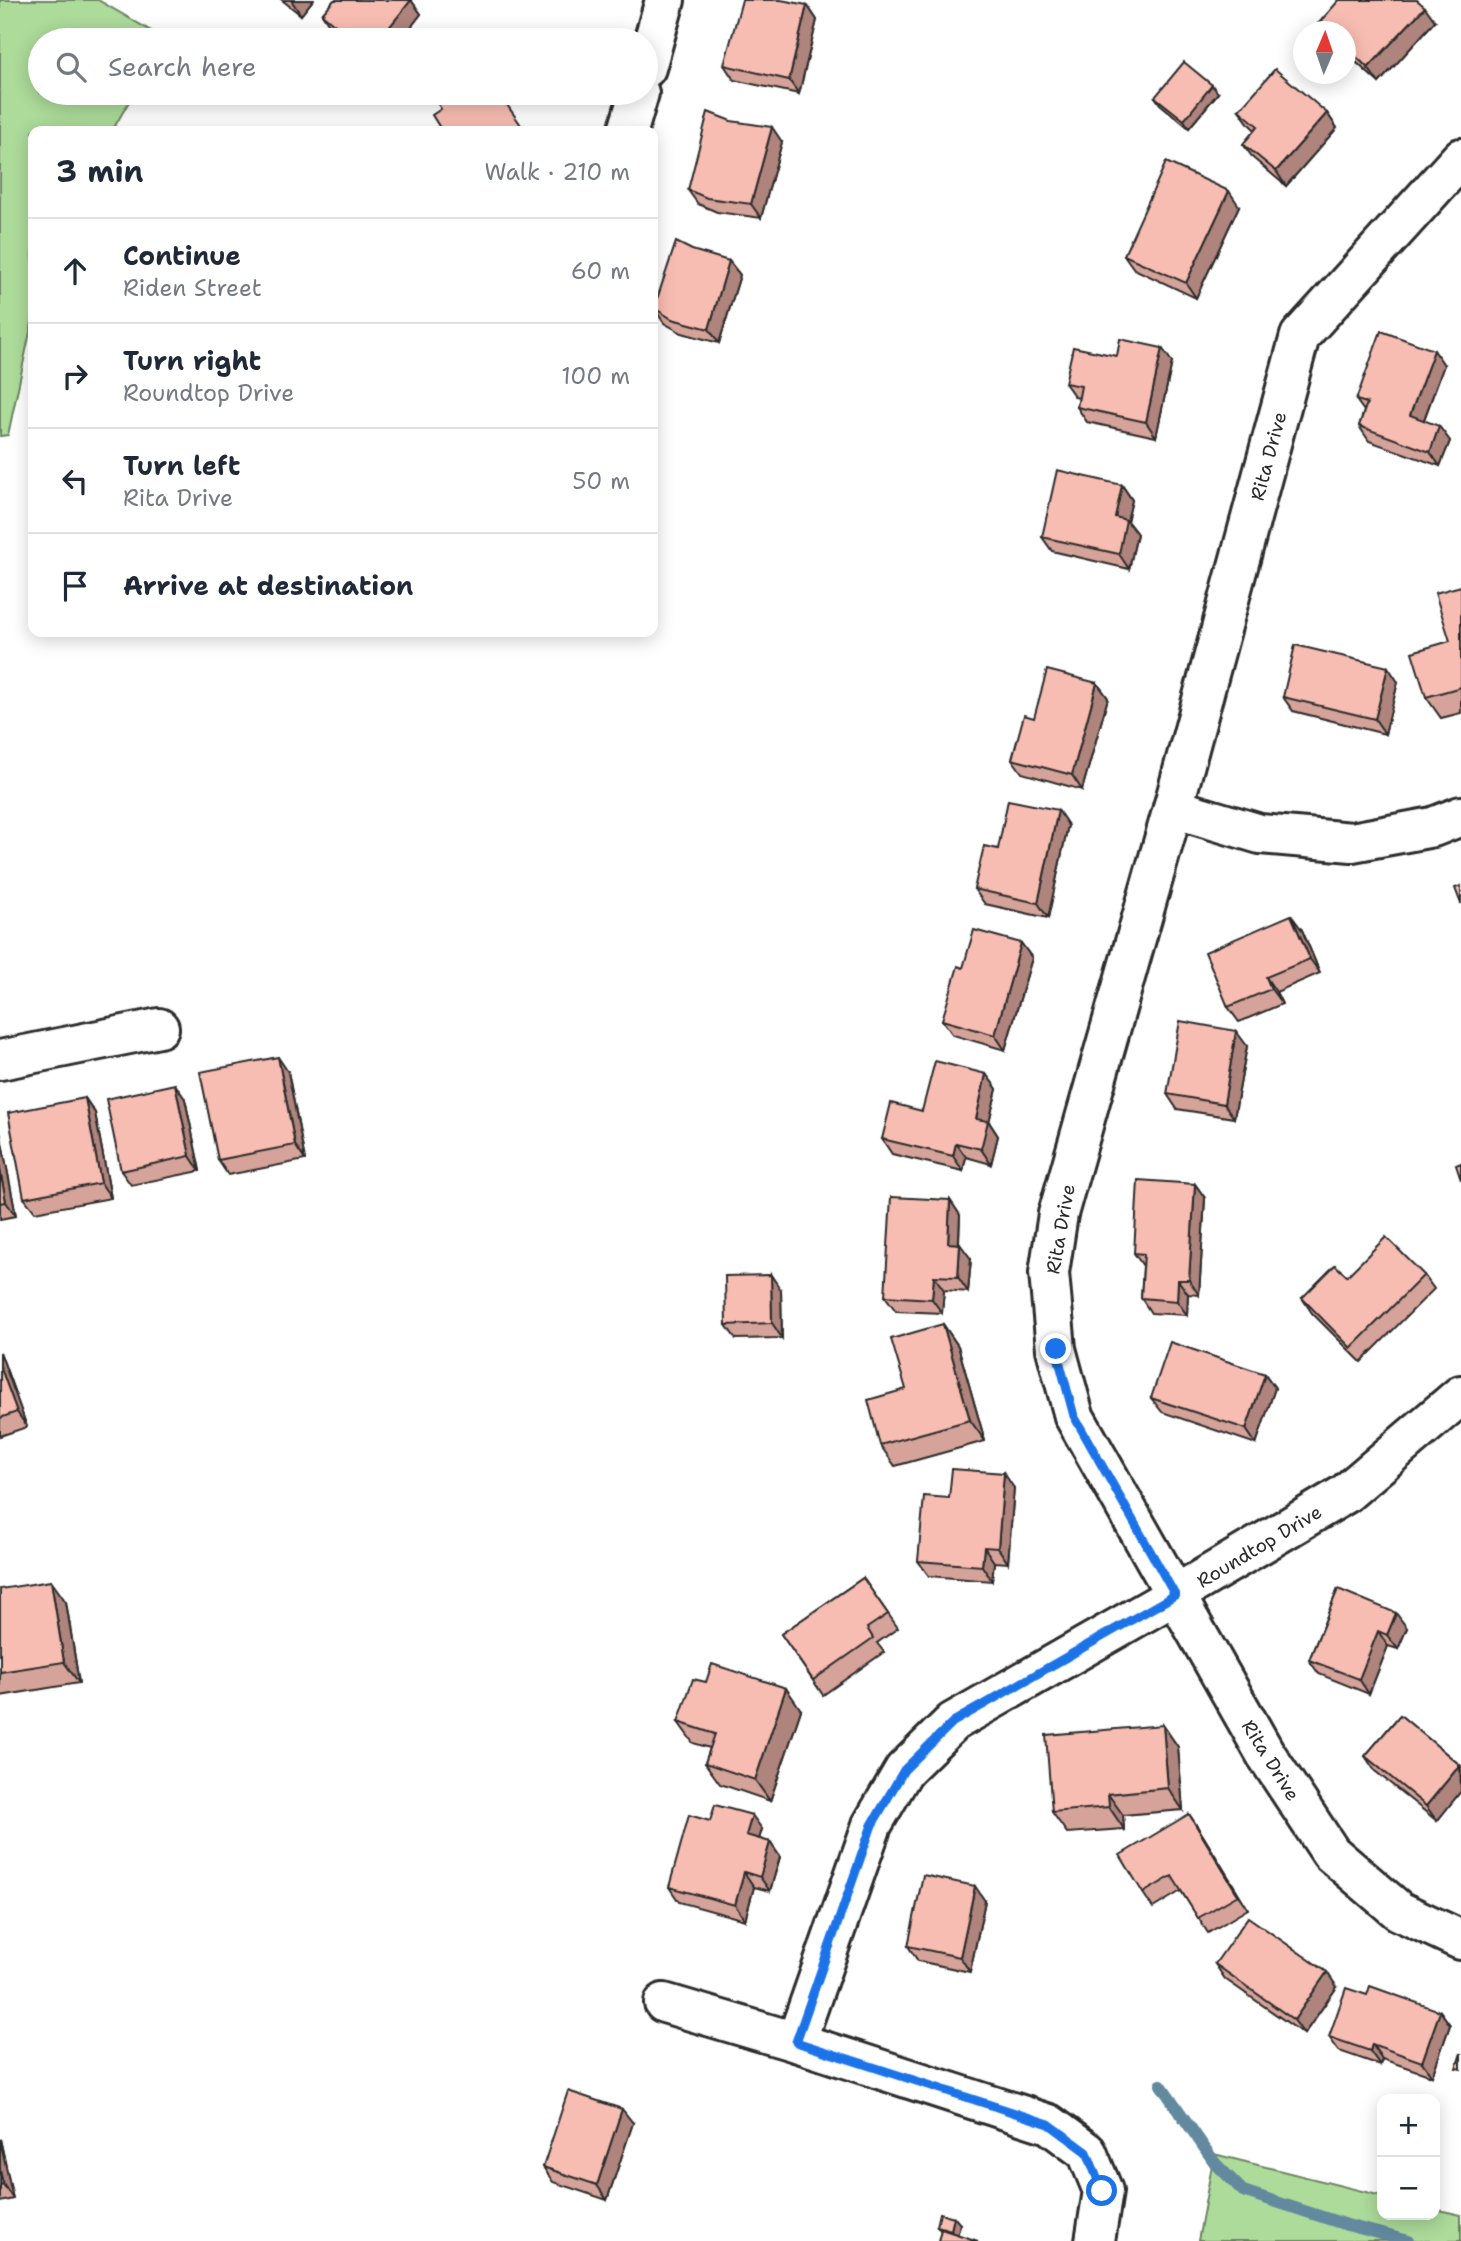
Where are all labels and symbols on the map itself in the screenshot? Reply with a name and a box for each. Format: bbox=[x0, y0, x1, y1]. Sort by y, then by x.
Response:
north arrow bbox=[1293, 21, 1356, 84]
street label: Rita Drive bbox=[1245, 409, 1292, 503]
street label: Rita Drive bbox=[1040, 1182, 1081, 1276]
route end bbox=[1040, 1333, 1071, 1364]
street label: Roundtop Drive bbox=[1192, 1499, 1326, 1594]
street label: Rita Drive bbox=[1236, 1715, 1305, 1805]
route start bbox=[1086, 2175, 1117, 2206]

